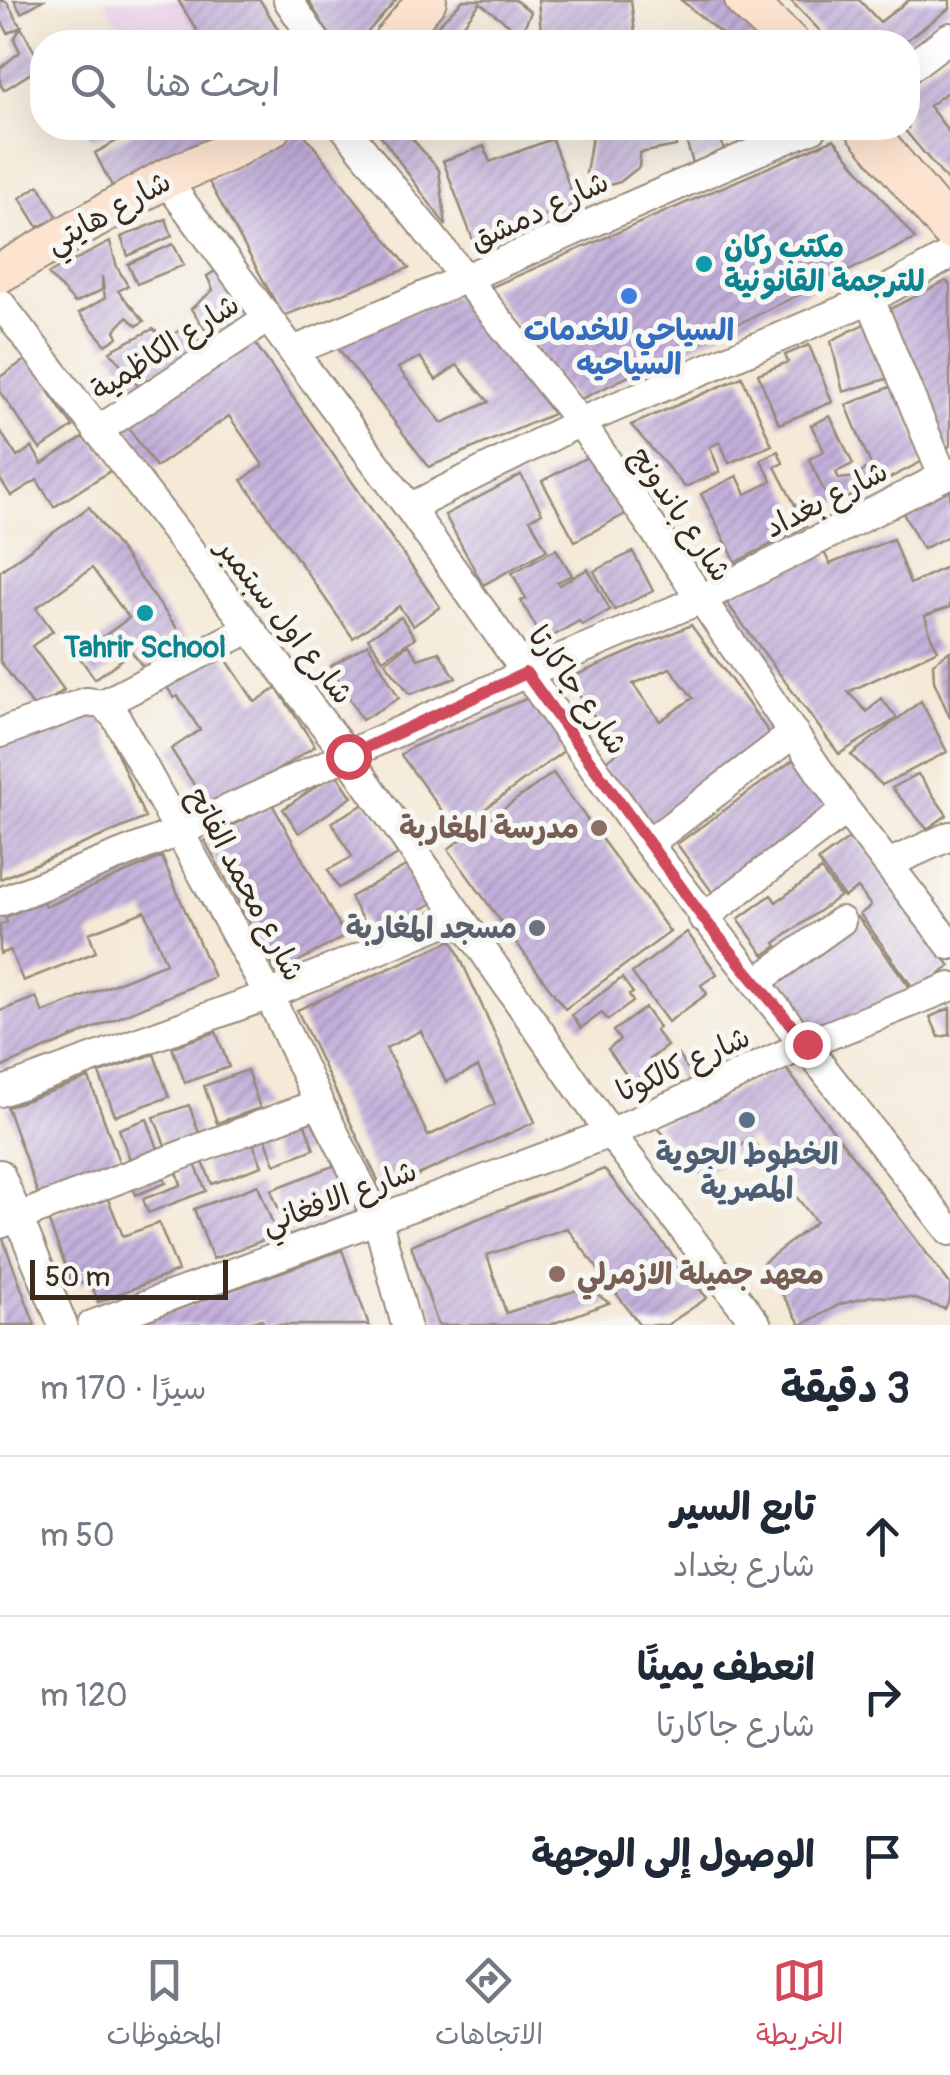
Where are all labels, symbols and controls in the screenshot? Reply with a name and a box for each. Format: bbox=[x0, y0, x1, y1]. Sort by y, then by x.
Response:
search box bbox=[30, 30, 920, 140]
icon: search bbox=[65, 58, 120, 113]
text: ابحث هنا bbox=[145, 60, 280, 108]
street label: شارع هايتي bbox=[39, 163, 181, 268]
street label: شارع دمشق bbox=[464, 163, 615, 261]
place label: مكتب ركان للترجمة القانونية bbox=[724, 229, 925, 300]
marker: مكتب ركان للترجمة القانونية bbox=[693, 253, 715, 275]
marker: السياحي للخدمات السياحيه bbox=[618, 285, 640, 307]
street label: شارع الكاظمية bbox=[84, 286, 247, 411]
place label: السياحي للخدمات السياحيه bbox=[524, 312, 734, 383]
street label: شارع باندونج bbox=[620, 440, 739, 590]
street label: شارع بغداد bbox=[758, 453, 895, 548]
street label: شارع اول سبتمبر bbox=[205, 528, 361, 713]
marker: Tahrir School bbox=[134, 602, 156, 624]
street label: شارع جاكارتا bbox=[518, 619, 636, 763]
place label: Tahrir School bbox=[63, 629, 226, 666]
route start bbox=[326, 734, 372, 780]
street label: شارع محمد الفاتح bbox=[177, 781, 312, 989]
place label: مدرسة المغاربة bbox=[399, 810, 579, 847]
marker: مدرسة المغاربة bbox=[588, 817, 610, 839]
place label: مسجد المغاربة bbox=[346, 910, 517, 947]
marker: مسجد المغاربة bbox=[526, 917, 548, 939]
street label: شارع كالكوتا bbox=[611, 1019, 757, 1112]
route end bbox=[785, 1022, 831, 1068]
marker: الخطوط الجوية المصرية bbox=[736, 1109, 758, 1131]
place label: الخطوط الجوية المصرية bbox=[656, 1136, 838, 1207]
street label: شارع الافغاني bbox=[256, 1152, 424, 1249]
scale bar bbox=[30, 1255, 228, 1300]
place label: معهد جميلة الازمرلي bbox=[577, 1256, 824, 1300]
text: 50 m bbox=[45, 1260, 110, 1295]
marker: معهد جميلة الازمرلي bbox=[546, 1263, 568, 1285]
text: 3 دقيقة bbox=[781, 1363, 910, 1415]
text: سيرًا · 170 m bbox=[40, 1369, 207, 1409]
text: تابع السير bbox=[671, 1484, 815, 1532]
icon: ahead bbox=[855, 1509, 910, 1564]
text: 50 m bbox=[40, 1516, 115, 1556]
text: شارع بغداد bbox=[673, 1546, 815, 1586]
text: انعطف يمينًا bbox=[637, 1644, 815, 1692]
icon: right bbox=[855, 1669, 910, 1724]
text: 120 m bbox=[40, 1676, 128, 1716]
text: شارع جاكارتا bbox=[656, 1706, 815, 1746]
icon: arrive bbox=[855, 1829, 910, 1884]
text: الوصول إلى الوجهة bbox=[531, 1831, 815, 1879]
tab: المحفوظات bbox=[107, 1953, 222, 2059]
tab: الاتجاهات bbox=[435, 1953, 543, 2059]
tab: الخريطة bbox=[756, 1953, 843, 2059]

